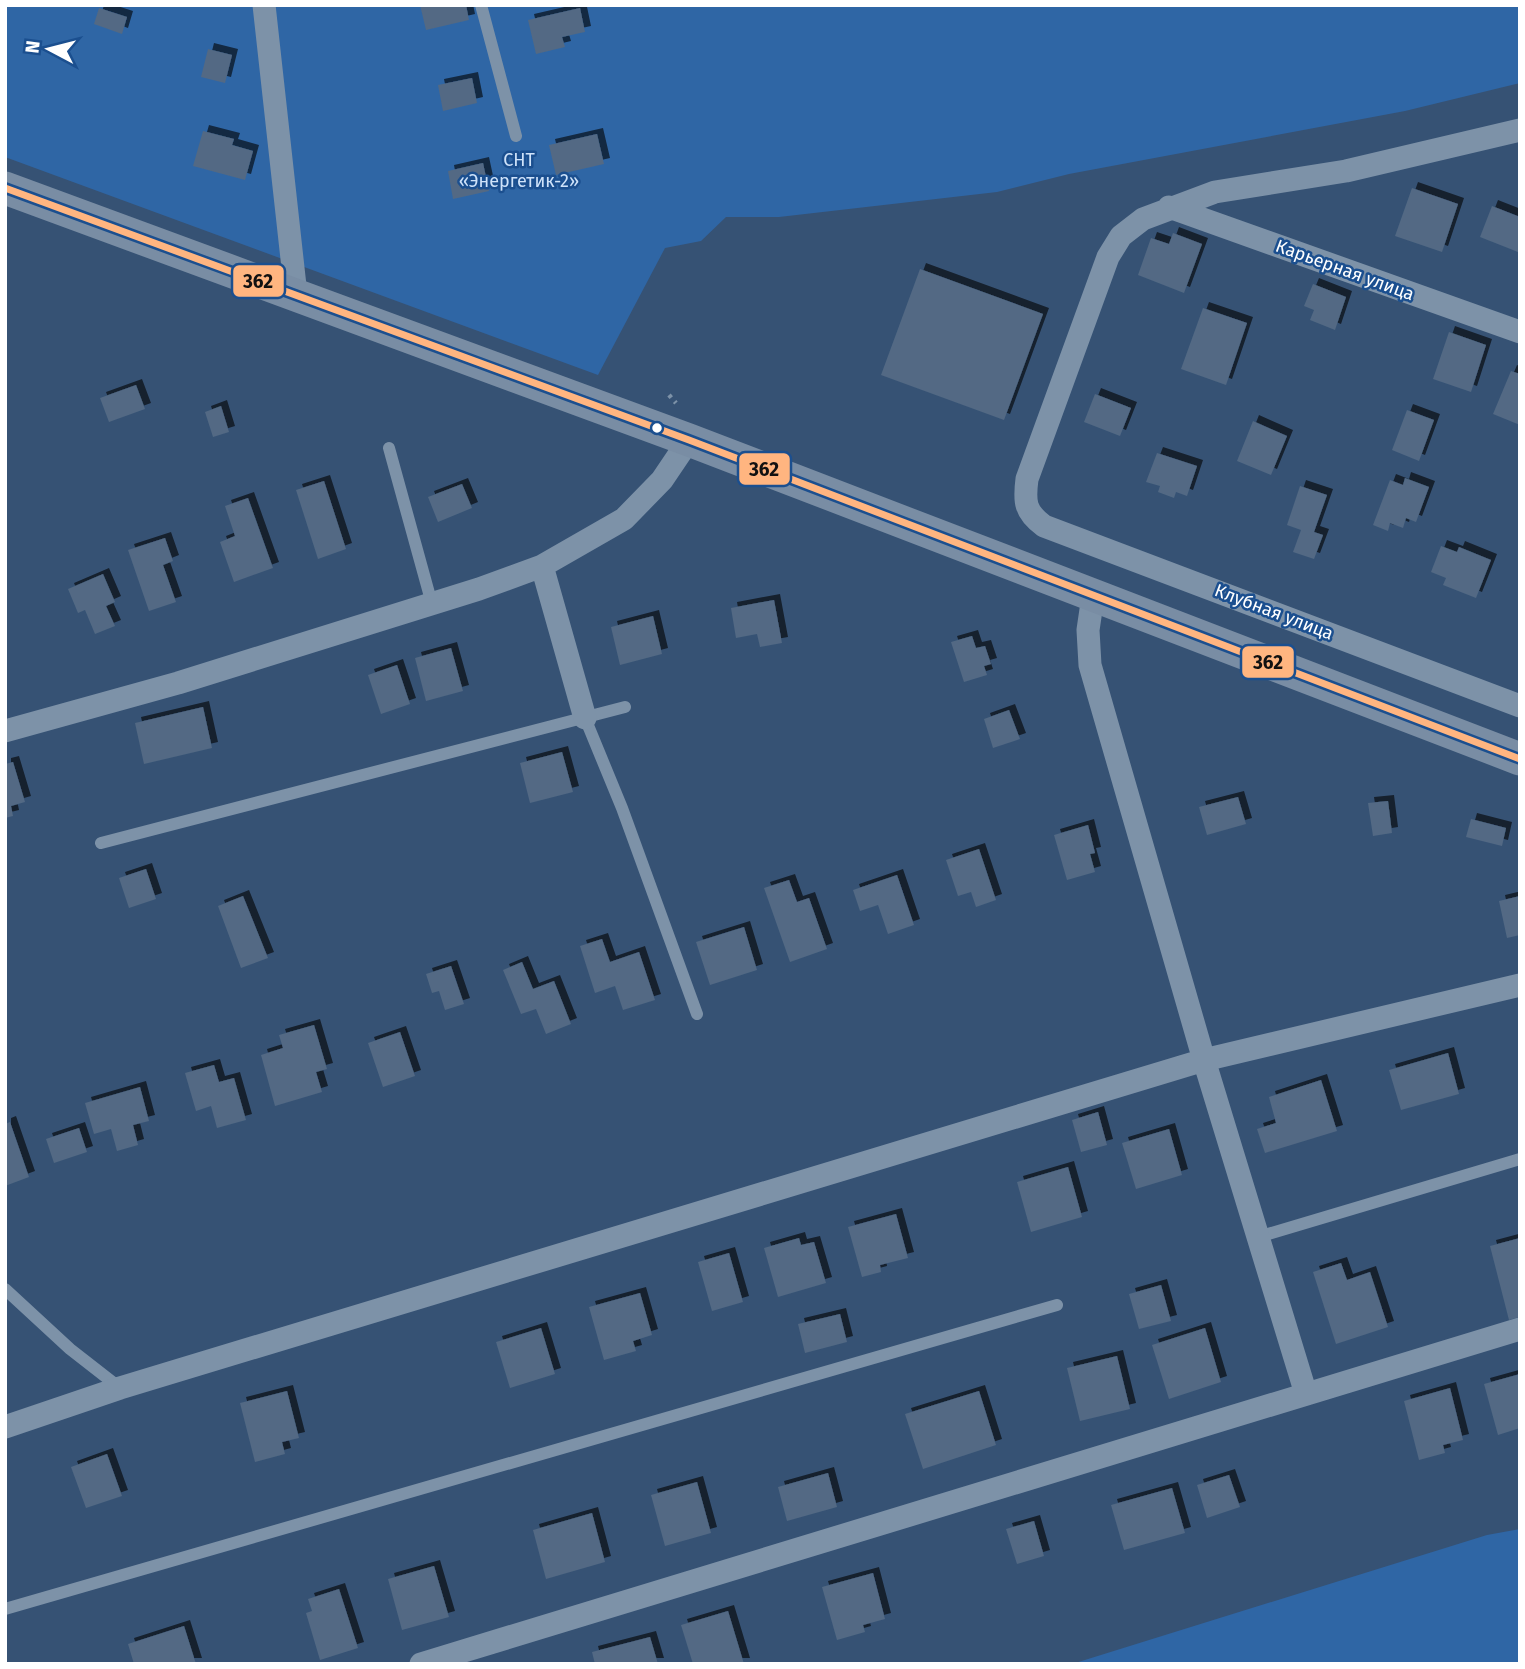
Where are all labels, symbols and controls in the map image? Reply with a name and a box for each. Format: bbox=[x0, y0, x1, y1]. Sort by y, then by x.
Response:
north arrow bbox=[14, 14, 84, 84]
text: N bbox=[20, 39, 45, 55]
park label: СНТ «Энергетик-2» bbox=[459, 149, 579, 192]
street label: Карьерная улица bbox=[1273, 235, 1417, 305]
line badge: 362 bbox=[232, 264, 285, 298]
text: 362 bbox=[242, 270, 273, 293]
unlabelled marker bbox=[650, 421, 664, 435]
line badge: 362 bbox=[738, 452, 791, 486]
text: 362 bbox=[748, 458, 779, 481]
street label: Клубная улица bbox=[1211, 579, 1337, 645]
line badge: 362 bbox=[1241, 645, 1295, 679]
text: 362 bbox=[1252, 651, 1283, 674]

